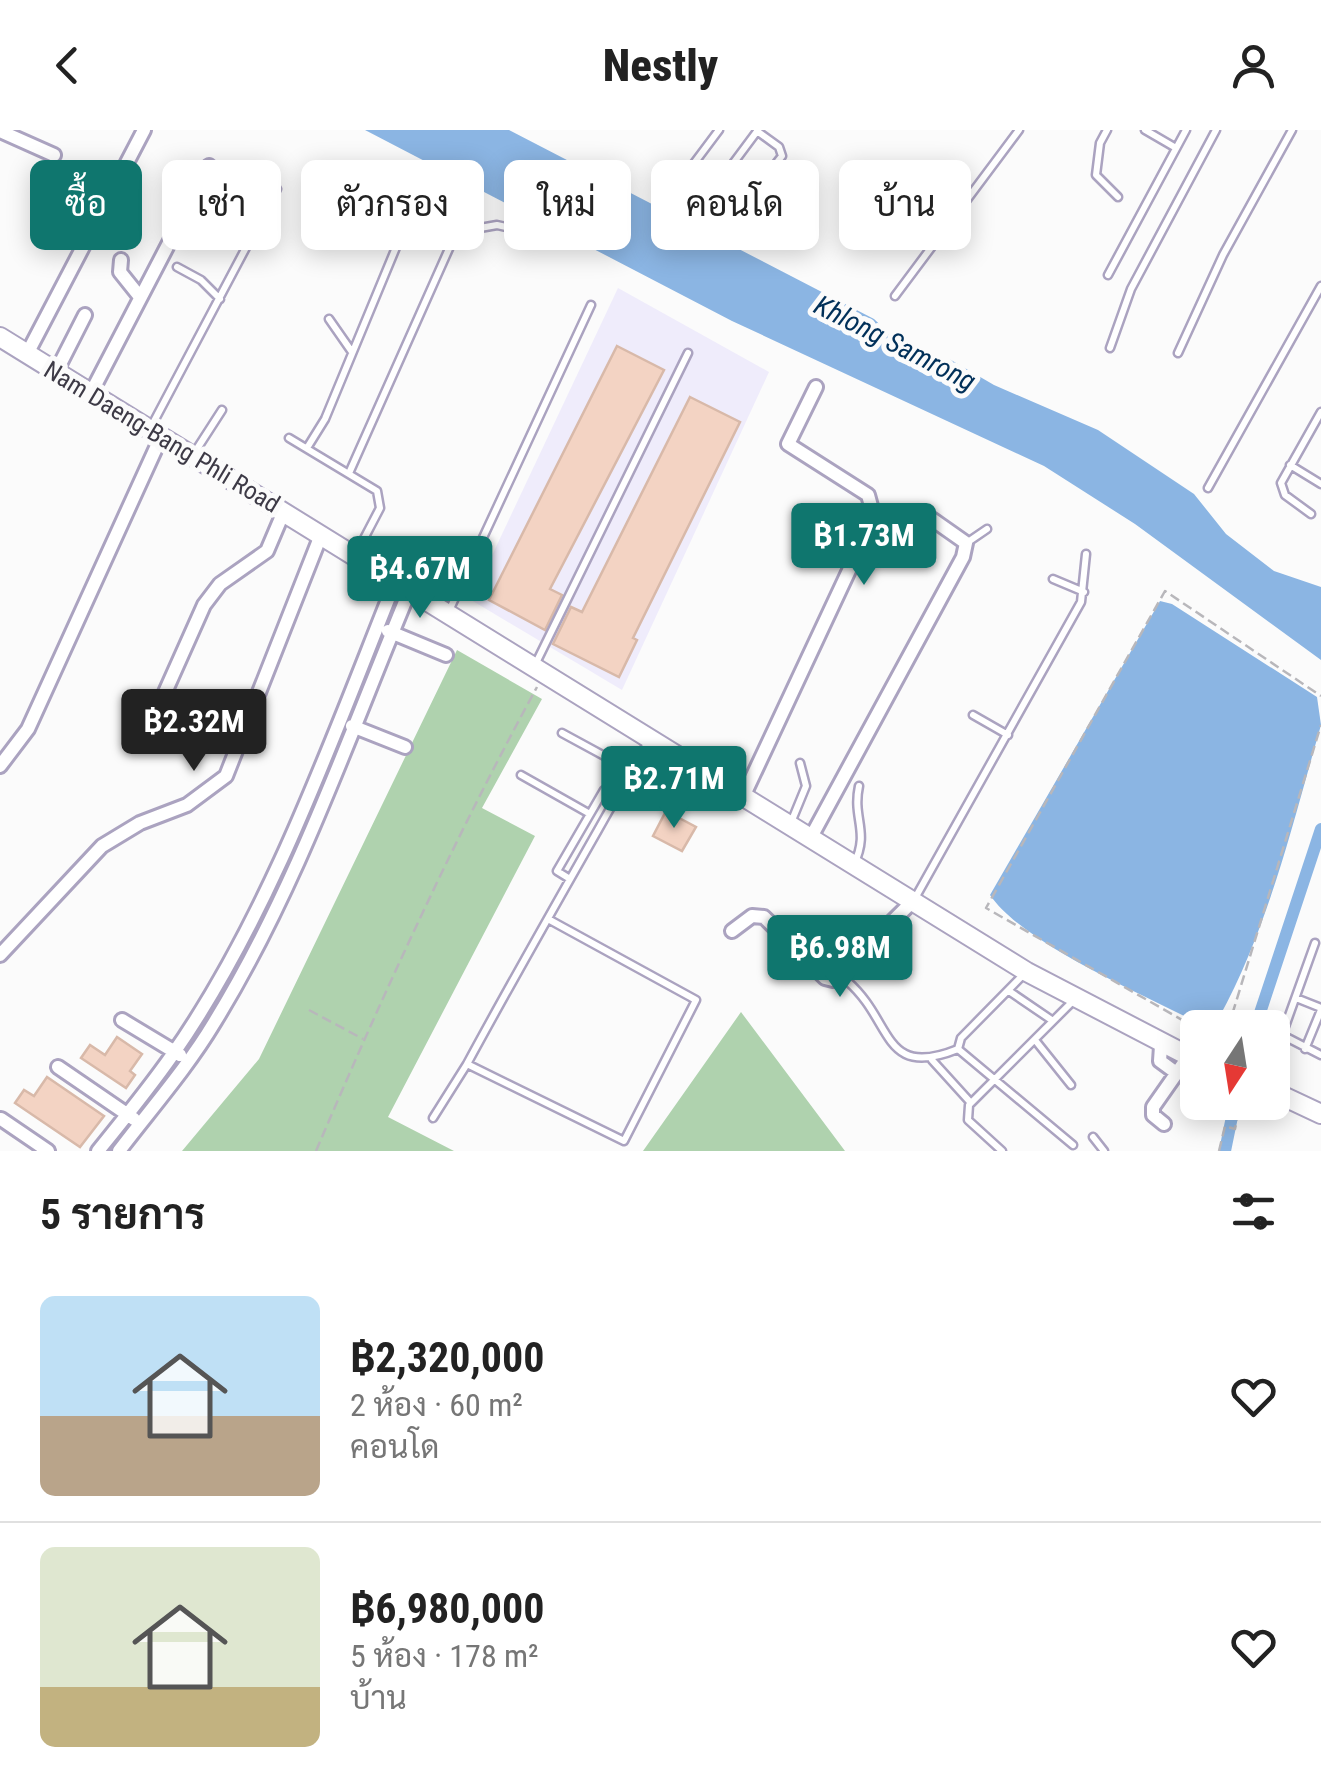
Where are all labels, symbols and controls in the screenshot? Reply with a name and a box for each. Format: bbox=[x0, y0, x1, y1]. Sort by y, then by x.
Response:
icon: back bbox=[40, 38, 95, 93]
icon: person bbox=[1226, 38, 1281, 93]
text: Nestly bbox=[603, 39, 718, 92]
chip: ซื้อ bbox=[30, 160, 142, 250]
chip: เช่า bbox=[162, 160, 281, 250]
chip: ตัวกรอง bbox=[301, 160, 484, 250]
chip: ใหม่ bbox=[504, 160, 631, 250]
chip: คอนโด bbox=[651, 160, 819, 250]
chip: บ้าน bbox=[839, 160, 971, 250]
water label: Khlong Samrong bbox=[809, 288, 981, 398]
street label: Nam Daeng-Bang Phli Road bbox=[39, 355, 285, 519]
pin: ฿1.73M bbox=[783, 503, 945, 588]
text: ฿1.73M bbox=[813, 516, 915, 554]
pin: ฿4.67M bbox=[339, 536, 501, 621]
text: ฿4.67M bbox=[369, 549, 471, 587]
pin: ฿2.32M bbox=[113, 689, 275, 774]
text: ฿2.32M bbox=[143, 702, 245, 740]
pin: ฿2.71M bbox=[593, 746, 755, 831]
text: ฿2.71M bbox=[623, 759, 725, 797]
pin: ฿6.98M bbox=[759, 915, 921, 1000]
text: ฿6.98M bbox=[789, 928, 891, 966]
north arrow bbox=[1180, 1010, 1290, 1120]
map controls bbox=[1180, 1010, 1290, 1120]
icon: filters bbox=[1226, 1184, 1281, 1239]
text: 5 รายการ bbox=[40, 1190, 205, 1239]
text: ฿2,320,000 bbox=[350, 1333, 544, 1382]
icon: home bbox=[120, 1336, 240, 1456]
icon: heart bbox=[1226, 1369, 1281, 1424]
text: 2 ห้อง · 60 m² bbox=[350, 1386, 523, 1424]
text: คอนโด bbox=[350, 1428, 440, 1466]
text: ฿6,980,000 bbox=[350, 1584, 544, 1633]
icon: home bbox=[120, 1587, 240, 1707]
icon: heart bbox=[1226, 1620, 1281, 1675]
text: 5 ห้อง · 178 m² bbox=[350, 1637, 539, 1675]
text: บ้าน bbox=[350, 1679, 407, 1717]

